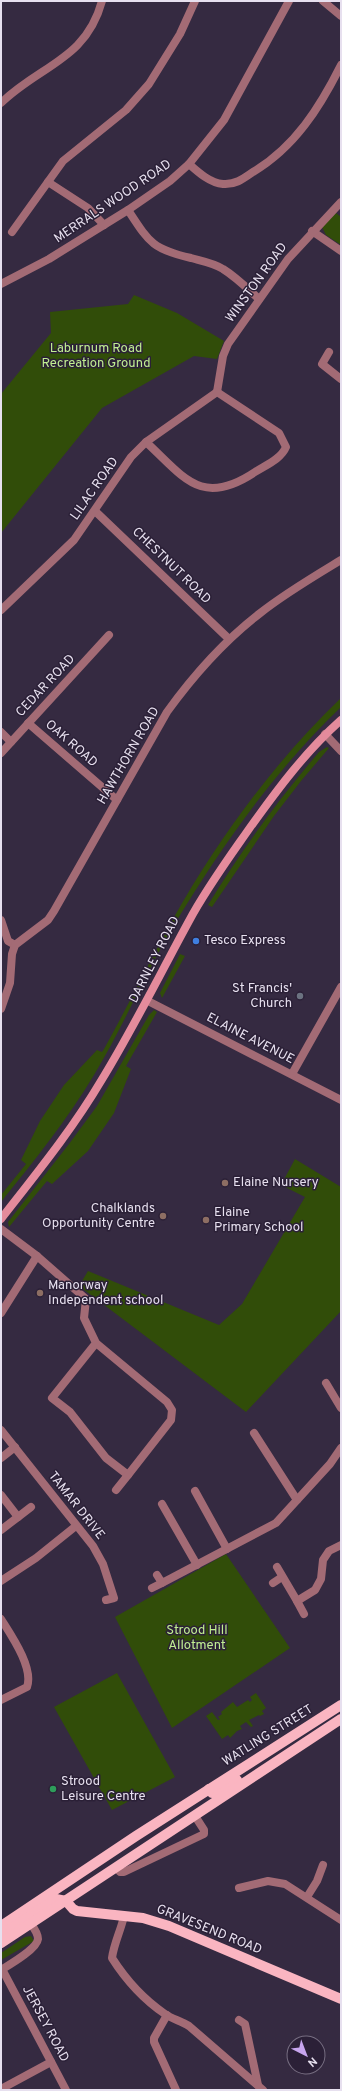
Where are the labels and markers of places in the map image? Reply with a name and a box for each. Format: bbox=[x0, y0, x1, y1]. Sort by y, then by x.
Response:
place label: Tesco Express bbox=[204, 933, 286, 949]
marker: Tesco Express bbox=[191, 936, 201, 946]
place label: St Francis' Church bbox=[232, 981, 292, 1012]
marker: St Francis' Church bbox=[295, 991, 305, 1001]
place label: Elaine Nursery bbox=[233, 1175, 319, 1191]
marker: Elaine Nursery bbox=[220, 1178, 230, 1188]
place label: Chalklands Opportunity Centre bbox=[42, 1201, 155, 1232]
place label: Elaine Primary School bbox=[214, 1205, 303, 1236]
marker: Chalklands Opportunity Centre bbox=[158, 1211, 168, 1221]
marker: Elaine Primary School bbox=[201, 1215, 211, 1225]
place label: Manorway Independent school bbox=[48, 1278, 163, 1309]
marker: Manorway Independent school bbox=[35, 1288, 45, 1298]
place label: Strood Leisure Centre bbox=[61, 1774, 146, 1805]
marker: Strood Leisure Centre bbox=[48, 1784, 58, 1794]

